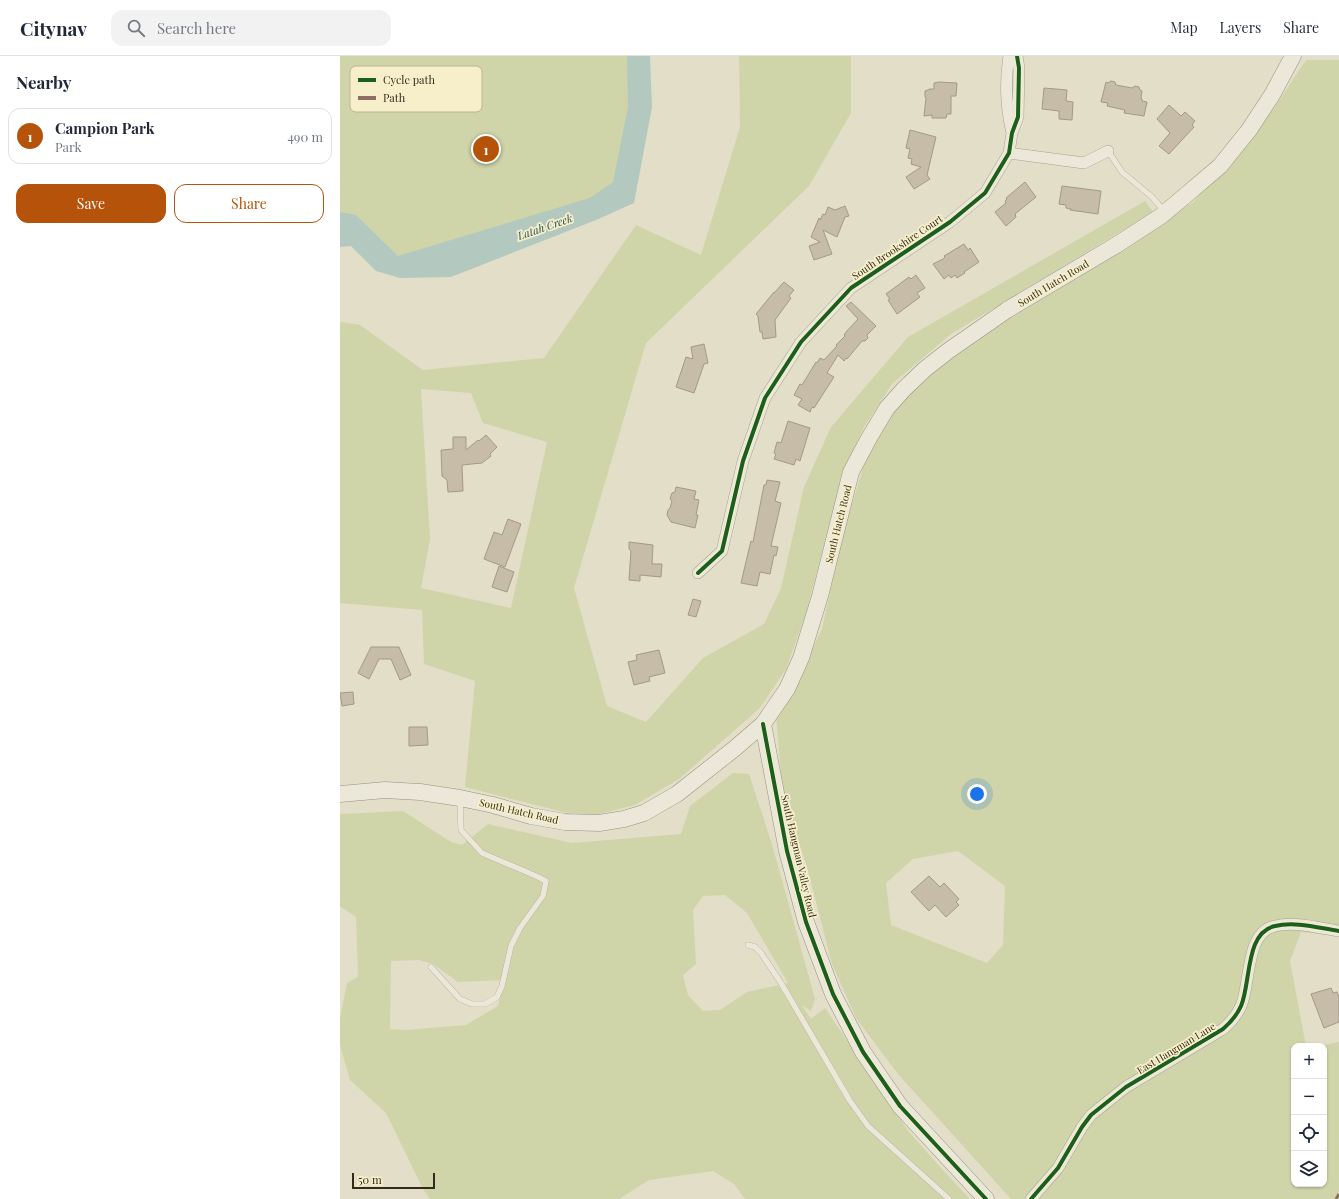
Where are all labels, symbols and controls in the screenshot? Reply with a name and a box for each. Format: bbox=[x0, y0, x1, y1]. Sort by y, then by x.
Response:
search box bbox=[111, 10, 391, 46]
text: Citynav bbox=[20, 15, 87, 41]
icon: search bbox=[125, 17, 147, 39]
text: Search here bbox=[157, 18, 236, 38]
text: Map bbox=[1170, 18, 1198, 37]
text: Layers bbox=[1220, 18, 1261, 37]
text: Share bbox=[1283, 18, 1319, 37]
legend bbox=[350, 66, 482, 112]
text: Nearby bbox=[16, 71, 71, 93]
text: Cycle path bbox=[383, 72, 435, 87]
text: Path bbox=[383, 90, 406, 105]
text: Campion Park bbox=[55, 118, 154, 138]
text: 1 bbox=[28, 128, 32, 145]
text: 490 m bbox=[287, 128, 323, 145]
pin: 1 bbox=[473, 134, 499, 164]
text: Park bbox=[55, 138, 82, 155]
button: Save bbox=[16, 184, 166, 223]
button: Share bbox=[174, 184, 324, 223]
water label: Latah Creek bbox=[514, 210, 575, 243]
street label: South Brookshire Court bbox=[849, 211, 945, 283]
street label: South Hatch Road bbox=[1015, 256, 1091, 310]
street label: South Hatch Road bbox=[821, 483, 855, 565]
your location bbox=[967, 784, 987, 804]
street label: South Hangman Valley Road bbox=[778, 793, 820, 919]
street label: South Hatch Road bbox=[478, 795, 560, 827]
street label: East Hangman Lane bbox=[1134, 1019, 1218, 1077]
map controls bbox=[1291, 1043, 1327, 1187]
button: + bbox=[1291, 1043, 1327, 1079]
button: − bbox=[1291, 1079, 1327, 1115]
button: locate bbox=[1291, 1115, 1327, 1151]
button: layers bbox=[1291, 1151, 1327, 1187]
scale bar bbox=[352, 1171, 435, 1190]
text: 50 m bbox=[358, 1172, 382, 1187]

